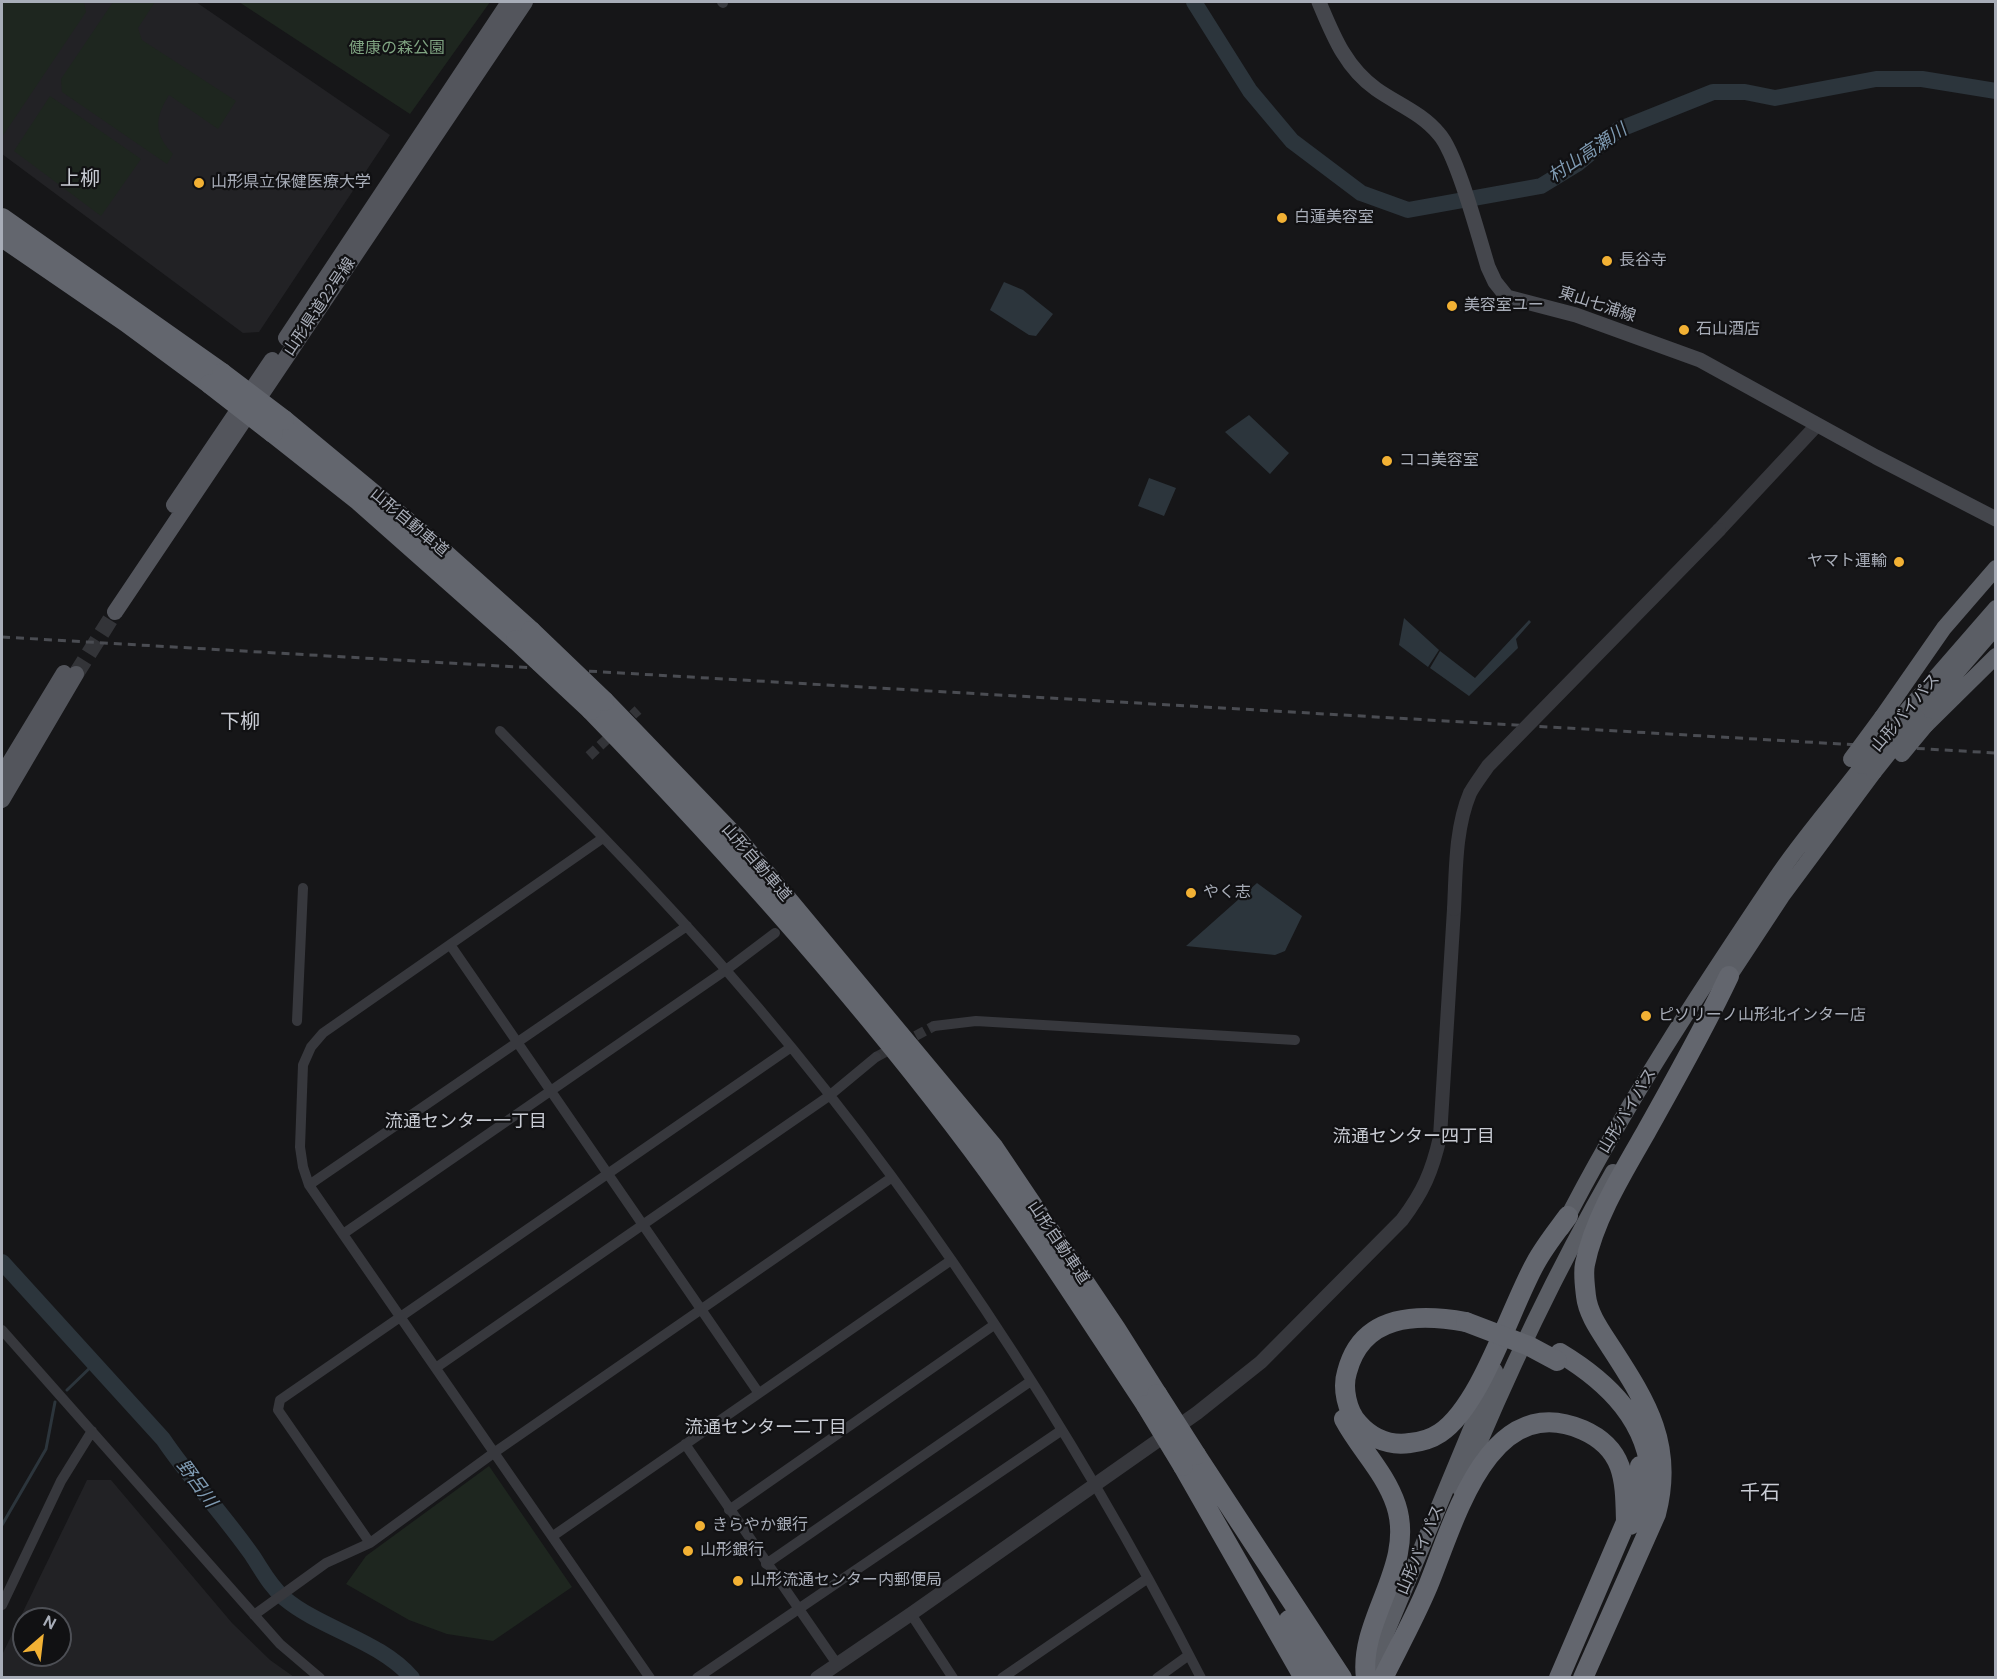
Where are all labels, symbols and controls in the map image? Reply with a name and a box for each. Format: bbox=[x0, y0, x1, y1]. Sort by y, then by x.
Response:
park label: 健康の森公園 bbox=[349, 39, 445, 59]
water label: 村山高瀬川 bbox=[1545, 120, 1631, 188]
district label: 上柳 bbox=[60, 168, 100, 192]
place label: 山形県立保健医療大学 bbox=[211, 173, 371, 193]
marker: 山形県立保健医療大学 bbox=[192, 176, 206, 190]
place label: 白蓮美容室 bbox=[1294, 208, 1374, 228]
marker: 白蓮美容室 bbox=[1275, 211, 1289, 225]
place label: 長谷寺 bbox=[1619, 251, 1667, 271]
street label: 山形県道22号線 bbox=[280, 254, 360, 360]
marker: 長谷寺 bbox=[1600, 254, 1614, 268]
street label: 東山七浦線 bbox=[1556, 284, 1638, 326]
place label: 美容室ユー bbox=[1464, 296, 1544, 316]
marker: 美容室ユー bbox=[1445, 299, 1459, 313]
place label: 石山酒店 bbox=[1696, 320, 1760, 340]
marker: 石山酒店 bbox=[1677, 323, 1691, 337]
place label: ココ美容室 bbox=[1399, 451, 1479, 471]
marker: ココ美容室 bbox=[1380, 454, 1394, 468]
street label: 山形自動車道 bbox=[366, 485, 452, 561]
place label: ヤマト運輸 bbox=[1807, 552, 1887, 572]
marker: ヤマト運輸 bbox=[1892, 555, 1906, 569]
street label: 山形バイパス bbox=[1868, 670, 1944, 756]
district label: 下柳 bbox=[220, 711, 260, 735]
street label: 山形自動車道 bbox=[717, 820, 795, 906]
place label: やく志 bbox=[1203, 883, 1251, 903]
marker: やく志 bbox=[1184, 886, 1198, 900]
place label: ピソリーノ山形北インター店 bbox=[1658, 1006, 1866, 1026]
marker: ピソリーノ山形北インター店 bbox=[1639, 1009, 1653, 1023]
street label: 山形バイパス bbox=[1595, 1065, 1661, 1157]
district label: 流通センター一丁目 bbox=[385, 1111, 547, 1133]
district label: 流通センター四丁目 bbox=[1333, 1126, 1495, 1148]
street label: 山形自動車道 bbox=[1023, 1198, 1093, 1288]
district label: 流通センター二丁目 bbox=[685, 1417, 847, 1439]
water label: 野呂川 bbox=[171, 1456, 221, 1512]
district label: 千石 bbox=[1740, 1482, 1780, 1506]
street label: 山形バイパス bbox=[1393, 1502, 1449, 1598]
place label: きらやか銀行 bbox=[712, 1516, 808, 1536]
marker: きらやか銀行 bbox=[693, 1519, 707, 1533]
place label: 山形銀行 bbox=[700, 1541, 764, 1561]
marker: 山形銀行 bbox=[681, 1544, 695, 1558]
place label: 山形流通センター内郵便局 bbox=[750, 1571, 942, 1591]
marker: 山形流通センター内郵便局 bbox=[731, 1574, 745, 1588]
north arrow bbox=[12, 1607, 72, 1667]
text: N bbox=[40, 1610, 60, 1634]

